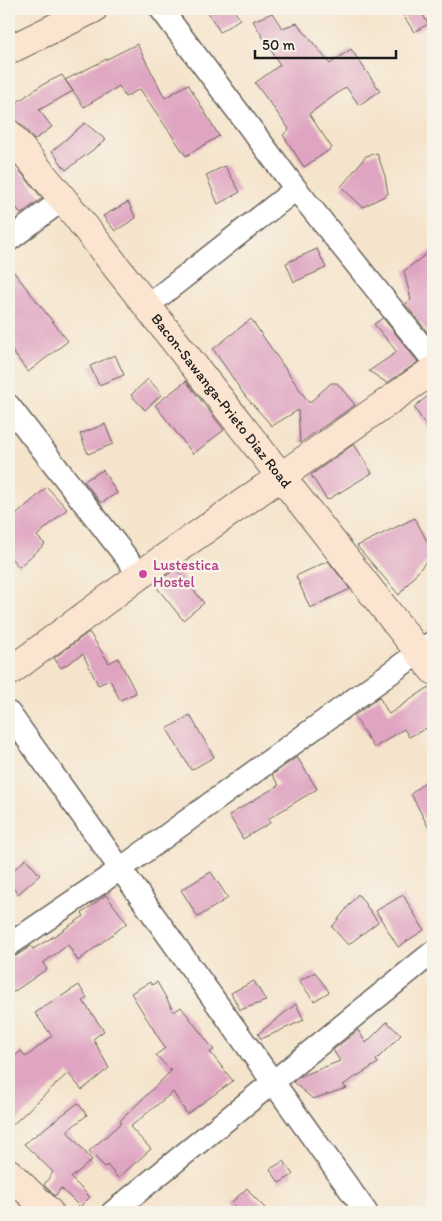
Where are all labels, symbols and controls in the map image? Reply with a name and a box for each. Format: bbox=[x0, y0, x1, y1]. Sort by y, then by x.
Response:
scale bar bbox=[255, 28, 396, 60]
text: 50 m bbox=[262, 36, 295, 54]
street label: Bacon-Sawanga-Prieto Diaz Road bbox=[147, 310, 296, 492]
place label: Lustestica Hostel bbox=[153, 556, 219, 591]
marker: Lustestica Hostel bbox=[137, 568, 149, 580]

